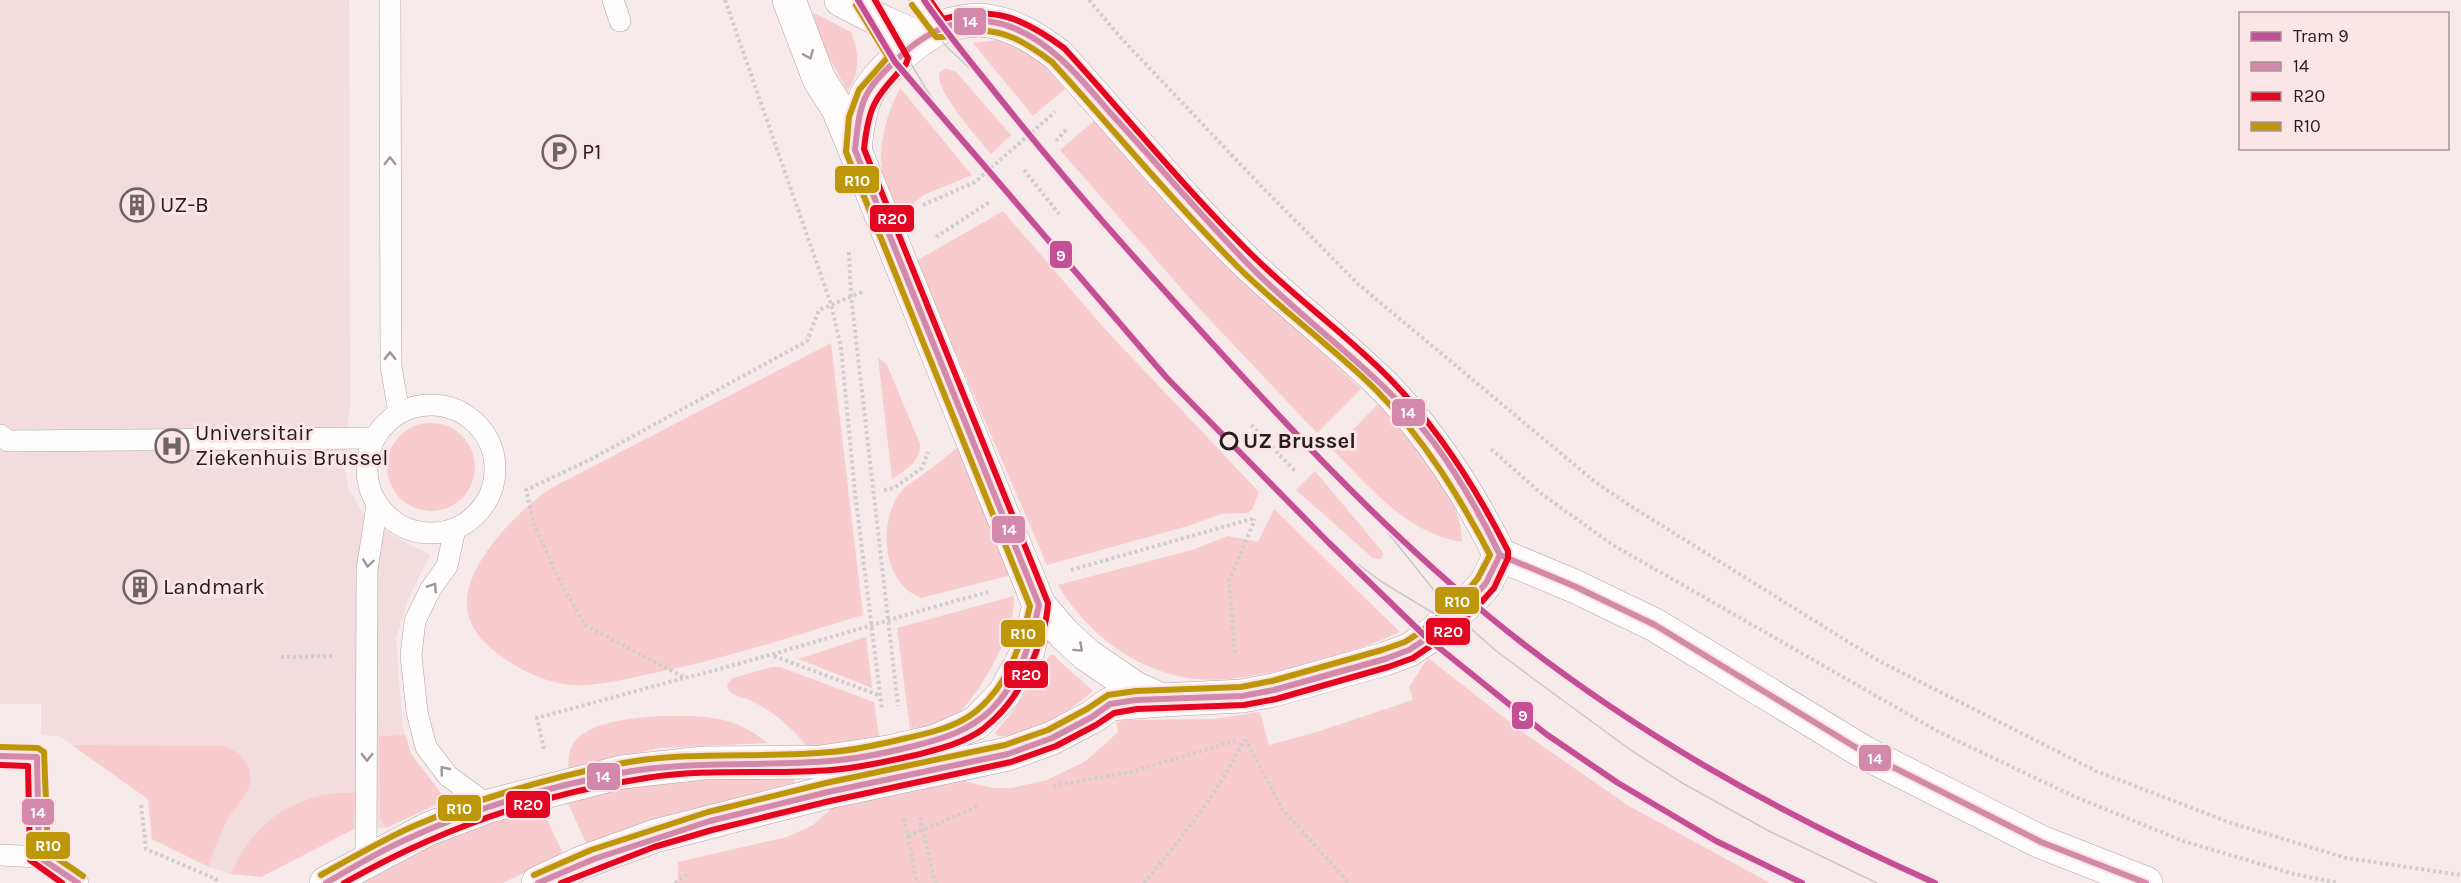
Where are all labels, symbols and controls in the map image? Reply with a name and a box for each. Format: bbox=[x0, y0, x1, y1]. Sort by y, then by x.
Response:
line badge: 14 bbox=[953, 7, 987, 36]
text: 14 bbox=[962, 12, 978, 31]
legend bbox=[2239, 12, 2449, 150]
text: Tram 9 bbox=[2293, 25, 2349, 47]
one-way arrow bbox=[802, 49, 814, 60]
text: 14 bbox=[2293, 55, 2309, 77]
text: R20 bbox=[2293, 85, 2325, 107]
text: R10 bbox=[2293, 115, 2321, 137]
parking icon: P1 bbox=[541, 134, 577, 170]
place label: P1 bbox=[582, 139, 601, 165]
one-way arrow bbox=[384, 156, 396, 165]
line badge: R10 bbox=[834, 165, 880, 194]
text: R10 bbox=[844, 171, 870, 190]
building icon: UZ-B bbox=[119, 187, 155, 223]
place label: UZ-B bbox=[160, 192, 209, 218]
line badge: R20 bbox=[869, 204, 915, 233]
text: R20 bbox=[877, 209, 907, 228]
line badge: 9 bbox=[1049, 240, 1073, 269]
text: 9 bbox=[1056, 246, 1066, 265]
one-way arrow bbox=[384, 351, 397, 360]
line badge: 14 bbox=[1391, 398, 1426, 427]
text: 14 bbox=[1400, 403, 1416, 422]
place label: Universitair Ziekenhuis Brussel bbox=[195, 420, 388, 471]
hospital icon: Universitair Ziekenhuis Brussel bbox=[154, 428, 190, 464]
place label: UZ Brussel bbox=[1243, 428, 1356, 454]
marker: UZ Brussel bbox=[1220, 432, 1238, 450]
line badge: 14 bbox=[991, 515, 1026, 544]
text: 14 bbox=[1001, 520, 1017, 539]
one-way arrow bbox=[363, 558, 375, 567]
building icon: Landmark bbox=[122, 569, 158, 605]
place label: Landmark bbox=[163, 574, 265, 600]
one-way arrow bbox=[425, 583, 437, 593]
line badge: R10 bbox=[1434, 586, 1480, 615]
text: R10 bbox=[1444, 592, 1470, 611]
line badge: R20 bbox=[1425, 617, 1471, 646]
line badge: R10 bbox=[1000, 619, 1046, 648]
text: R20 bbox=[1433, 622, 1463, 641]
text: R10 bbox=[1010, 624, 1036, 643]
one-way arrow bbox=[1072, 641, 1083, 652]
line badge: R20 bbox=[1003, 660, 1049, 689]
text: R20 bbox=[1011, 665, 1041, 684]
line badge: 9 bbox=[1511, 701, 1534, 730]
text: 9 bbox=[1518, 706, 1528, 725]
line badge: 14 bbox=[1858, 744, 1892, 772]
text: 14 bbox=[1867, 749, 1883, 768]
one-way arrow bbox=[361, 753, 373, 762]
line badge: 14 bbox=[586, 762, 621, 791]
one-way arrow bbox=[440, 766, 451, 777]
text: 14 bbox=[595, 767, 611, 786]
line badge: R20 bbox=[505, 790, 551, 819]
line badge: R10 bbox=[437, 794, 482, 822]
text: R20 bbox=[513, 795, 543, 814]
line badge: 14 bbox=[21, 798, 55, 826]
text: R10 bbox=[446, 799, 472, 818]
text: 14 bbox=[30, 803, 46, 822]
line badge: R10 bbox=[25, 831, 71, 860]
text: R10 bbox=[35, 836, 61, 855]

